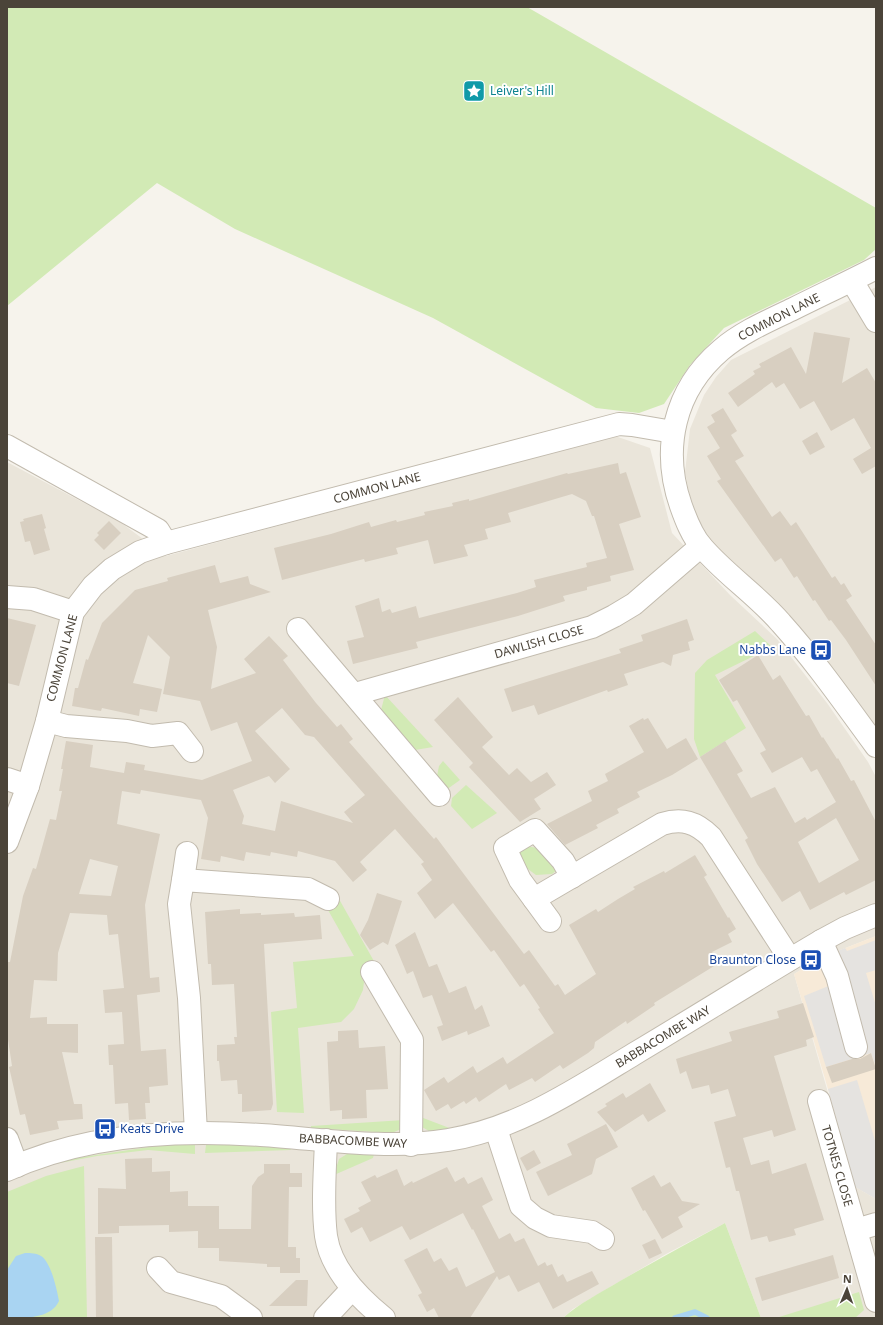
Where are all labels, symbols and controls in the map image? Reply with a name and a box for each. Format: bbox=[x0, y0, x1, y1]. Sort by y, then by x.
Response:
place icon: Leiver's Hill bbox=[461, 78, 487, 104]
place label: Leiver's Hill bbox=[490, 82, 554, 99]
street label: COMMON LANE bbox=[735, 289, 823, 345]
street label: COMMON LANE bbox=[331, 468, 422, 507]
street label: COMMON LANE bbox=[42, 612, 81, 703]
street label: DAWLISH CLOSE bbox=[492, 621, 585, 662]
bus stop icon: Nabbs Lane bbox=[808, 637, 834, 663]
place label: Nabbs Lane bbox=[739, 641, 806, 658]
bus stop icon: Braunton Close bbox=[798, 947, 824, 973]
place label: Braunton Close bbox=[709, 951, 796, 968]
street label: BABBACOMBE WAY bbox=[612, 1001, 714, 1072]
bus stop icon: Keats Drive bbox=[92, 1116, 118, 1142]
place label: Keats Drive bbox=[120, 1120, 184, 1137]
street label: TOTNES CLOSE bbox=[818, 1123, 857, 1209]
street label: BABBACOMBE WAY bbox=[299, 1129, 408, 1152]
north arrow bbox=[827, 1269, 867, 1309]
text: N bbox=[843, 1271, 852, 1286]

